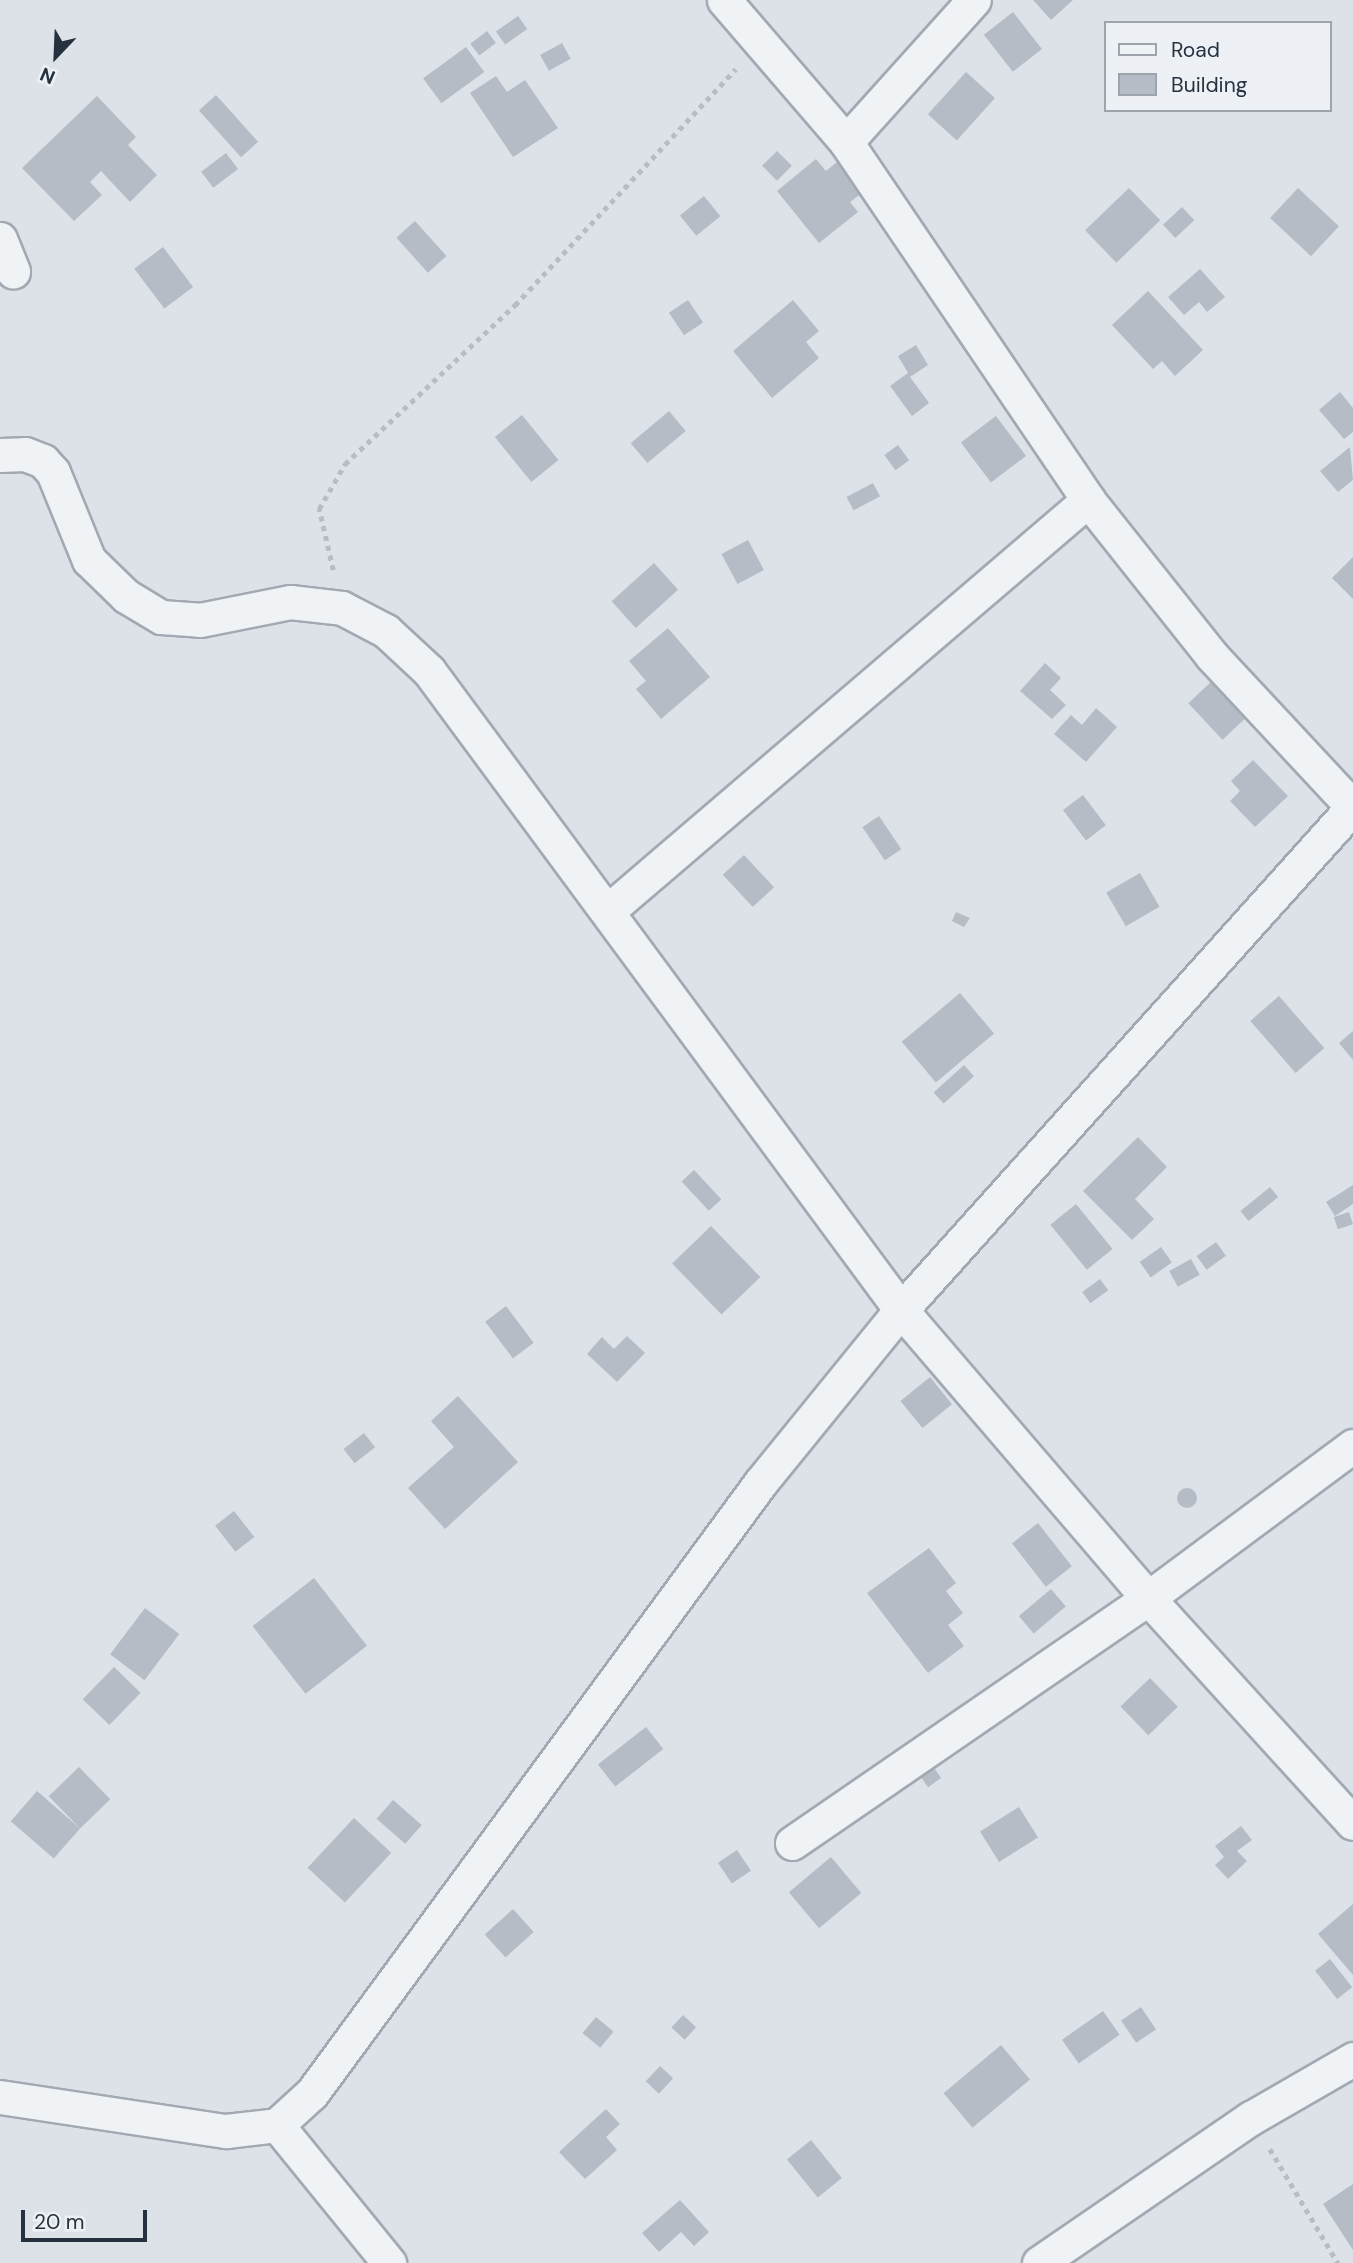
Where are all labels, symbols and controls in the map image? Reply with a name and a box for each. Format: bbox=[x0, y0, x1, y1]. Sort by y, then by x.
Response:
north arrow bbox=[21, 21, 91, 91]
legend bbox=[1104, 21, 1332, 112]
text: Road bbox=[1171, 36, 1220, 64]
text: N bbox=[36, 62, 59, 90]
text: Building bbox=[1171, 71, 1247, 99]
scale bar bbox=[24, 2196, 150, 2240]
text: 20 m bbox=[34, 2208, 85, 2236]

